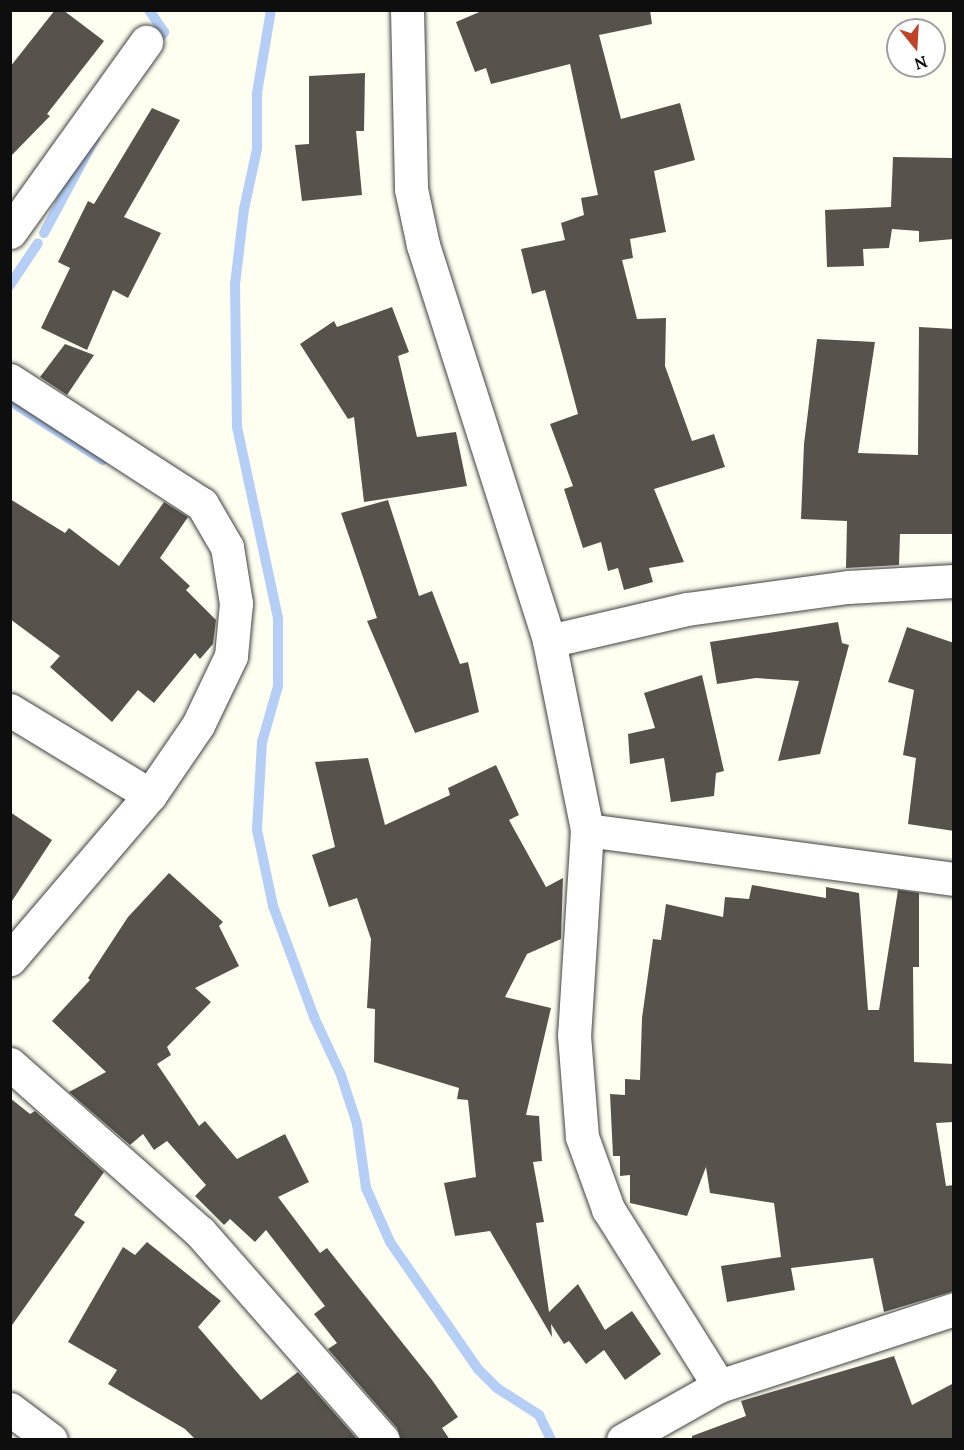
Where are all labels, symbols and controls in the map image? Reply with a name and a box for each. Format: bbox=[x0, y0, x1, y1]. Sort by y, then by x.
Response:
north arrow bbox=[886, 18, 946, 78]
text: N bbox=[912, 52, 930, 75]

